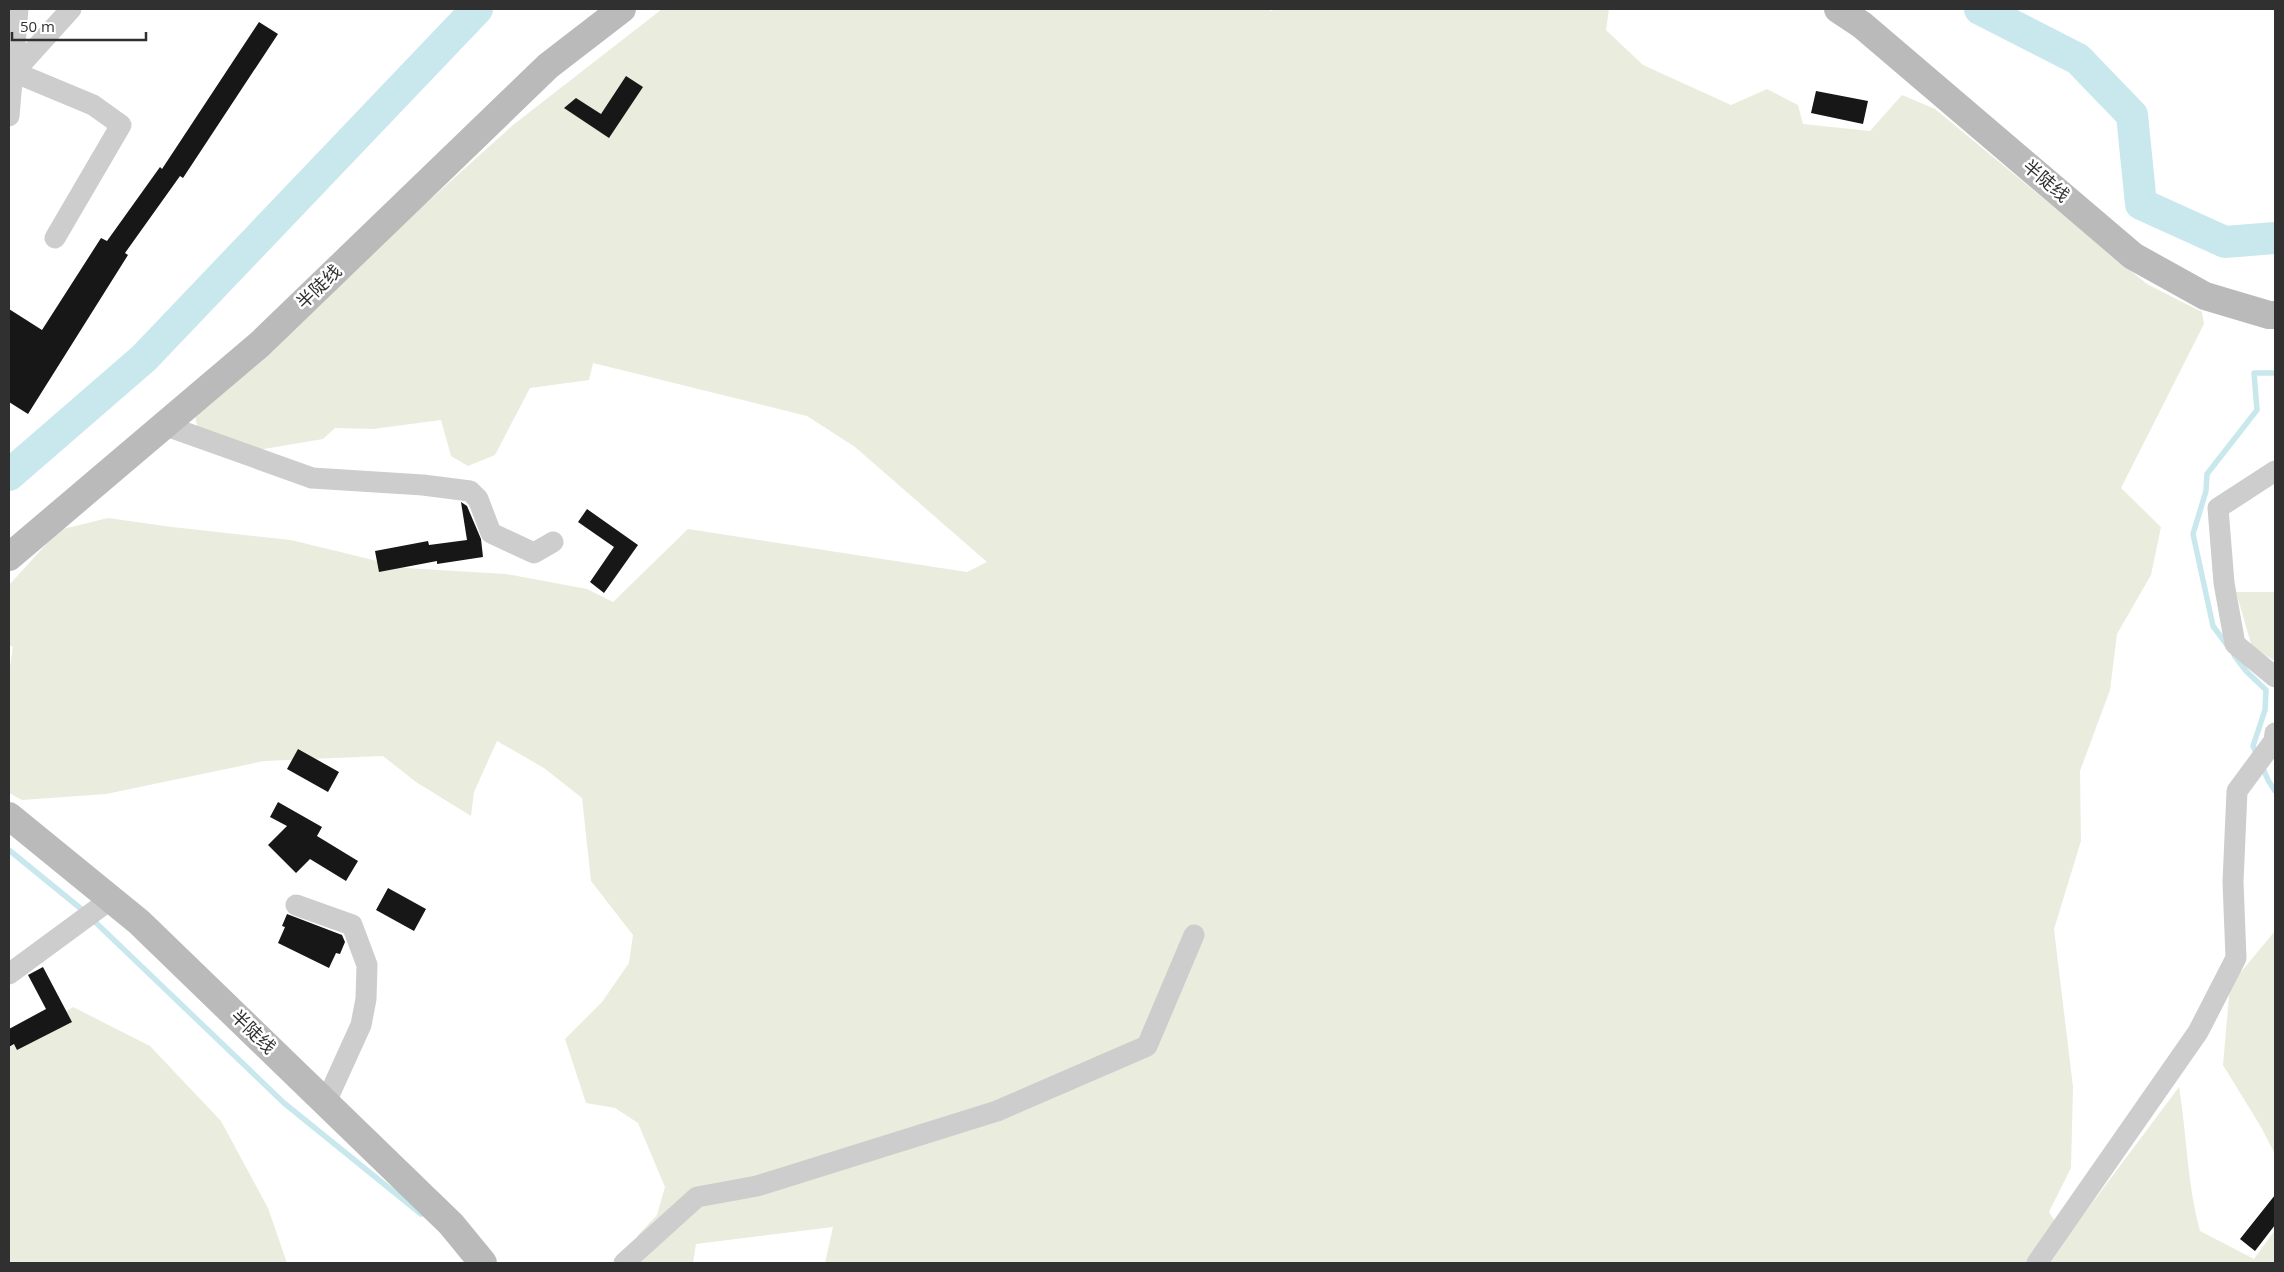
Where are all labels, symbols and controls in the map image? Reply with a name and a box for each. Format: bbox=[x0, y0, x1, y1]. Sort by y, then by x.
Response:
scale bar bbox=[12, 10, 146, 42]
text: 50 m bbox=[20, 16, 55, 36]
street label: 半陡线 bbox=[2018, 154, 2075, 207]
street label: 半陡线 bbox=[291, 259, 346, 314]
street label: 半陡线 bbox=[226, 1004, 281, 1059]

